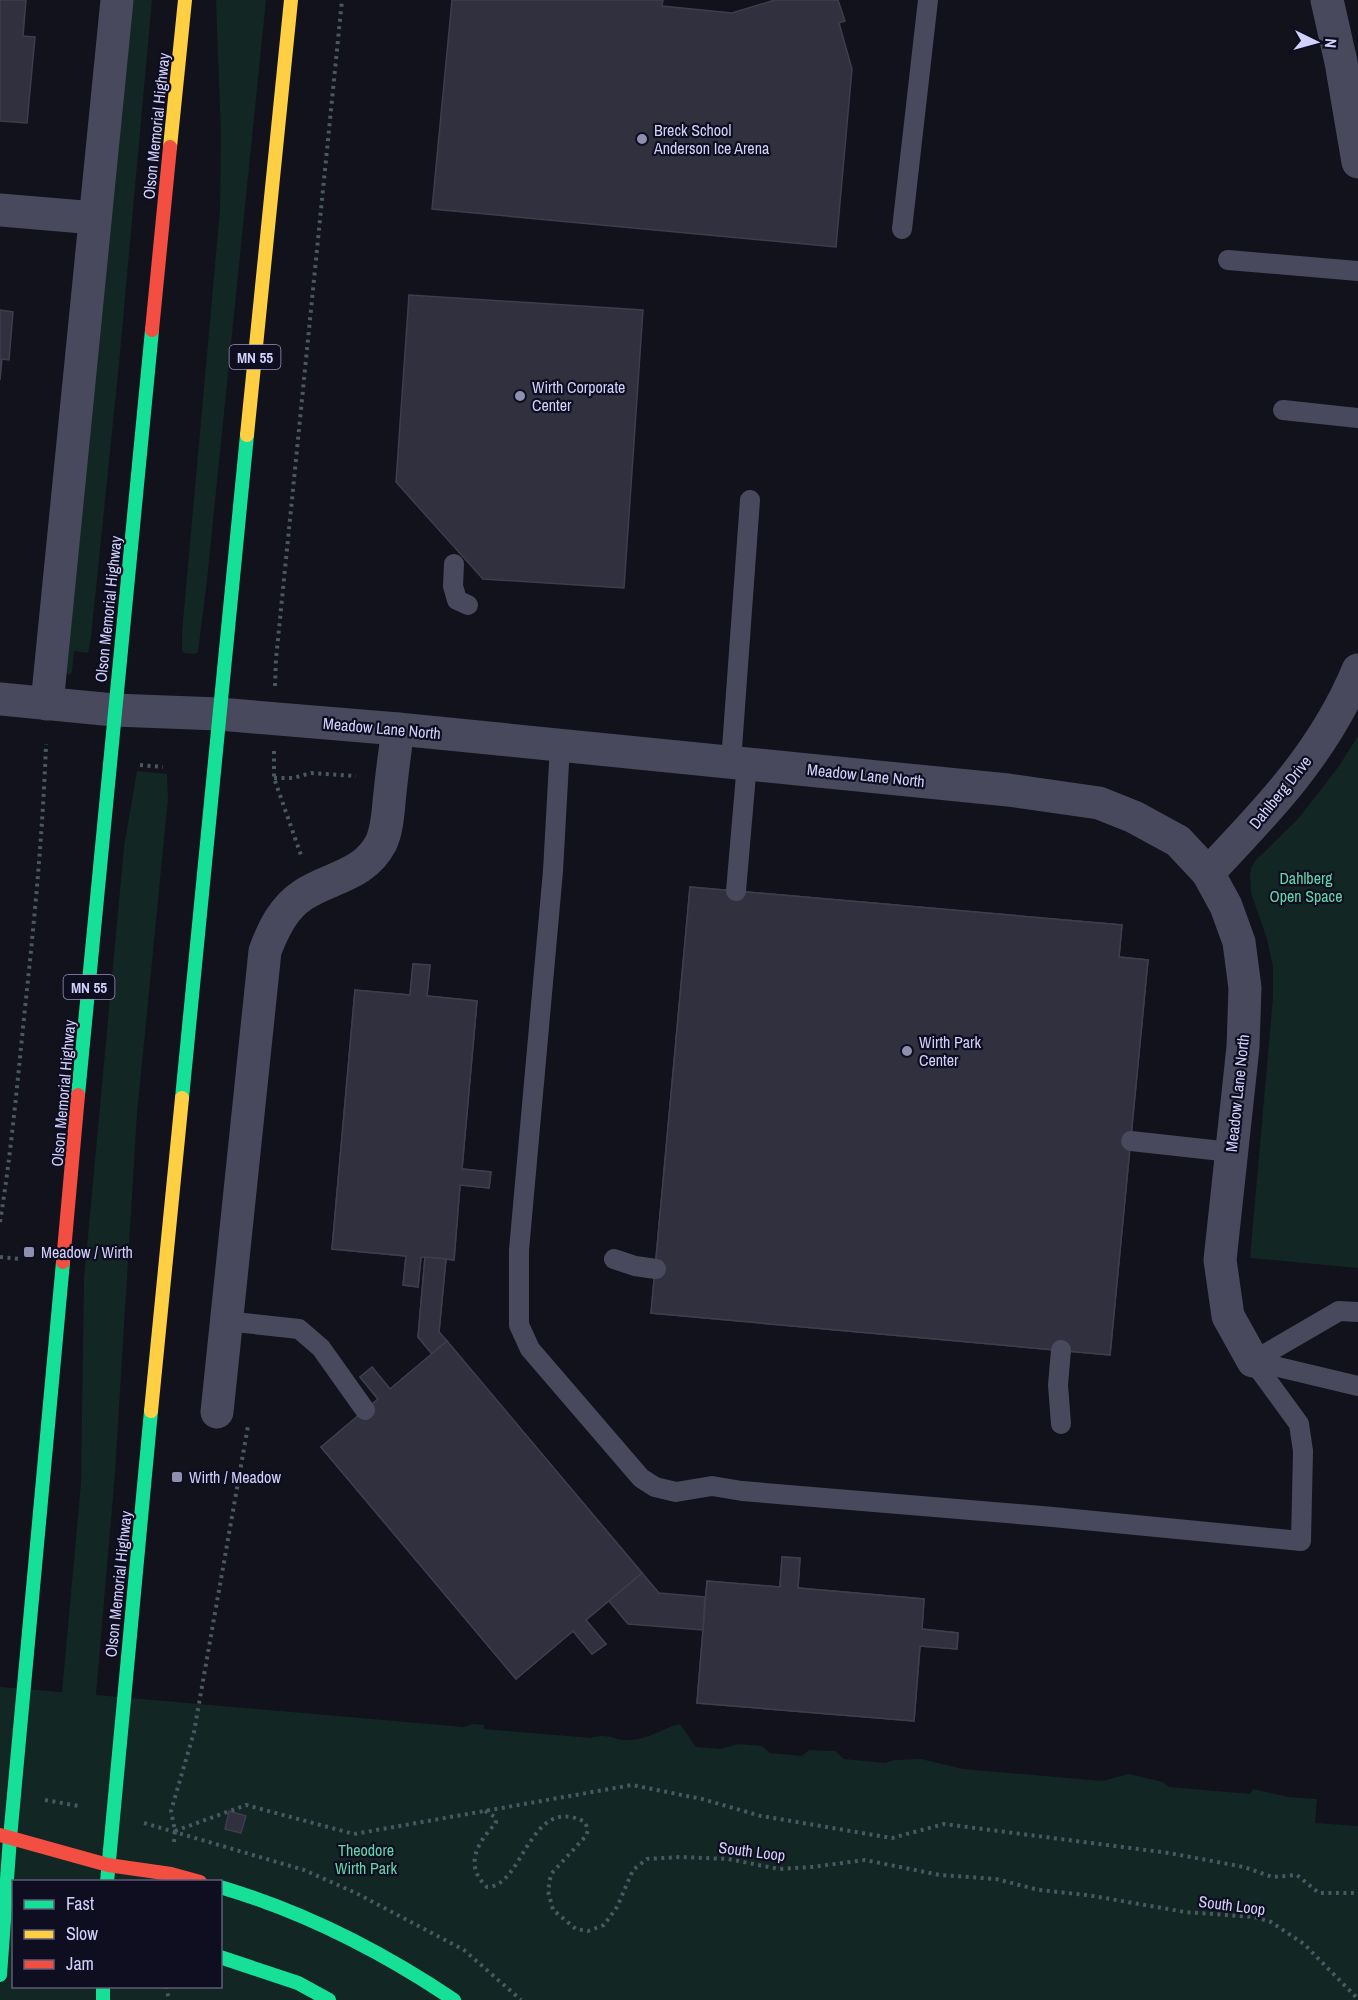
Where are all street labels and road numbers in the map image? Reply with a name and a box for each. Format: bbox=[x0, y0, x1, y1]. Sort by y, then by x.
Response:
street label: Olson Memorial Highway bbox=[137, 51, 175, 200]
road number: MN 55 bbox=[230, 345, 280, 369]
street label: Olson Memorial Highway bbox=[89, 534, 127, 683]
street label: Meadow Lane North bbox=[322, 712, 442, 744]
street label: Dahlberg Drive bbox=[1244, 751, 1316, 833]
street label: Meadow Lane North bbox=[806, 758, 926, 792]
road number: MN 55 bbox=[64, 975, 115, 999]
street label: Olson Memorial Highway bbox=[46, 1018, 80, 1167]
street label: Meadow Lane North bbox=[1220, 1033, 1254, 1153]
street label: Olson Memorial Highway bbox=[99, 1509, 137, 1658]
street label: South Loop bbox=[717, 1836, 787, 1866]
street label: South Loop bbox=[1197, 1890, 1267, 1920]

